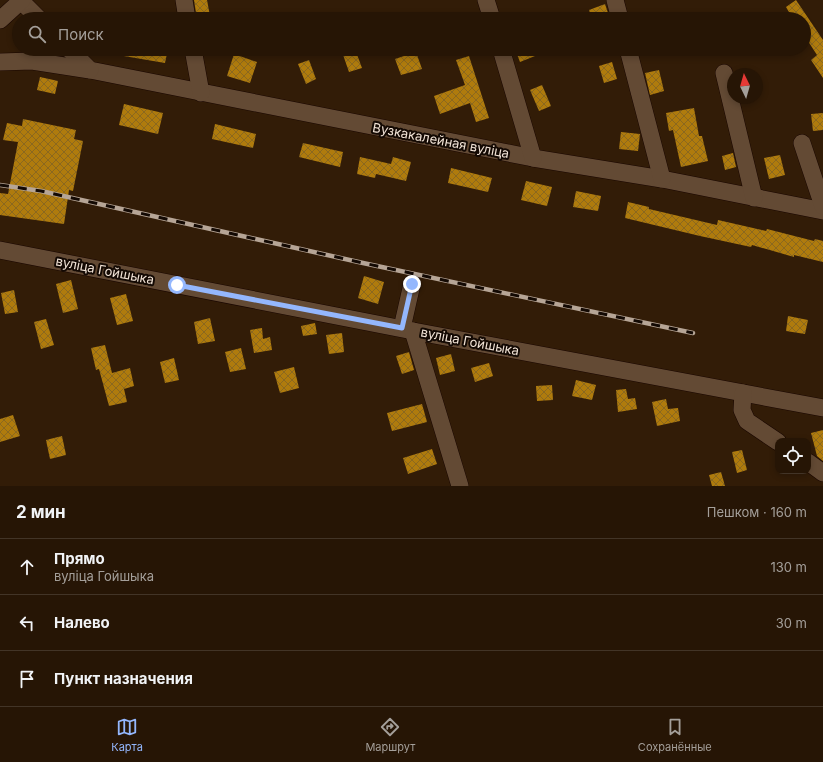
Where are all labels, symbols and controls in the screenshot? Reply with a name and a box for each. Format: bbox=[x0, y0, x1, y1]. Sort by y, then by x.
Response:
search box bbox=[12, 12, 811, 56]
icon: search bbox=[26, 23, 48, 45]
text: Поиск bbox=[58, 25, 104, 44]
north arrow bbox=[727, 68, 763, 104]
street label: Вузкакалейная вуліца bbox=[371, 119, 511, 161]
street label: вуліца Гойшыка bbox=[54, 253, 156, 287]
route end bbox=[403, 275, 421, 293]
route start bbox=[168, 276, 186, 294]
street label: вуліца Гойшыка bbox=[419, 324, 521, 358]
map controls bbox=[775, 438, 811, 474]
button: locate bbox=[775, 438, 811, 474]
text: 2 мин bbox=[16, 502, 66, 522]
text: Пешком · 160 m bbox=[707, 504, 807, 520]
text: Прямо bbox=[54, 549, 105, 568]
icon: ahead bbox=[16, 556, 38, 578]
text: 130 m bbox=[770, 559, 807, 575]
text: вуліца Гойшыка bbox=[54, 568, 154, 584]
icon: left bbox=[16, 612, 38, 634]
text: Налево bbox=[54, 613, 110, 632]
text: 30 m bbox=[776, 615, 807, 631]
icon: arrive bbox=[16, 668, 38, 690]
text: Пункт назначения bbox=[54, 669, 193, 688]
tab: Карта bbox=[111, 716, 143, 754]
tab: Маршрут bbox=[365, 716, 415, 754]
tab: Сохранённые bbox=[638, 716, 712, 754]

